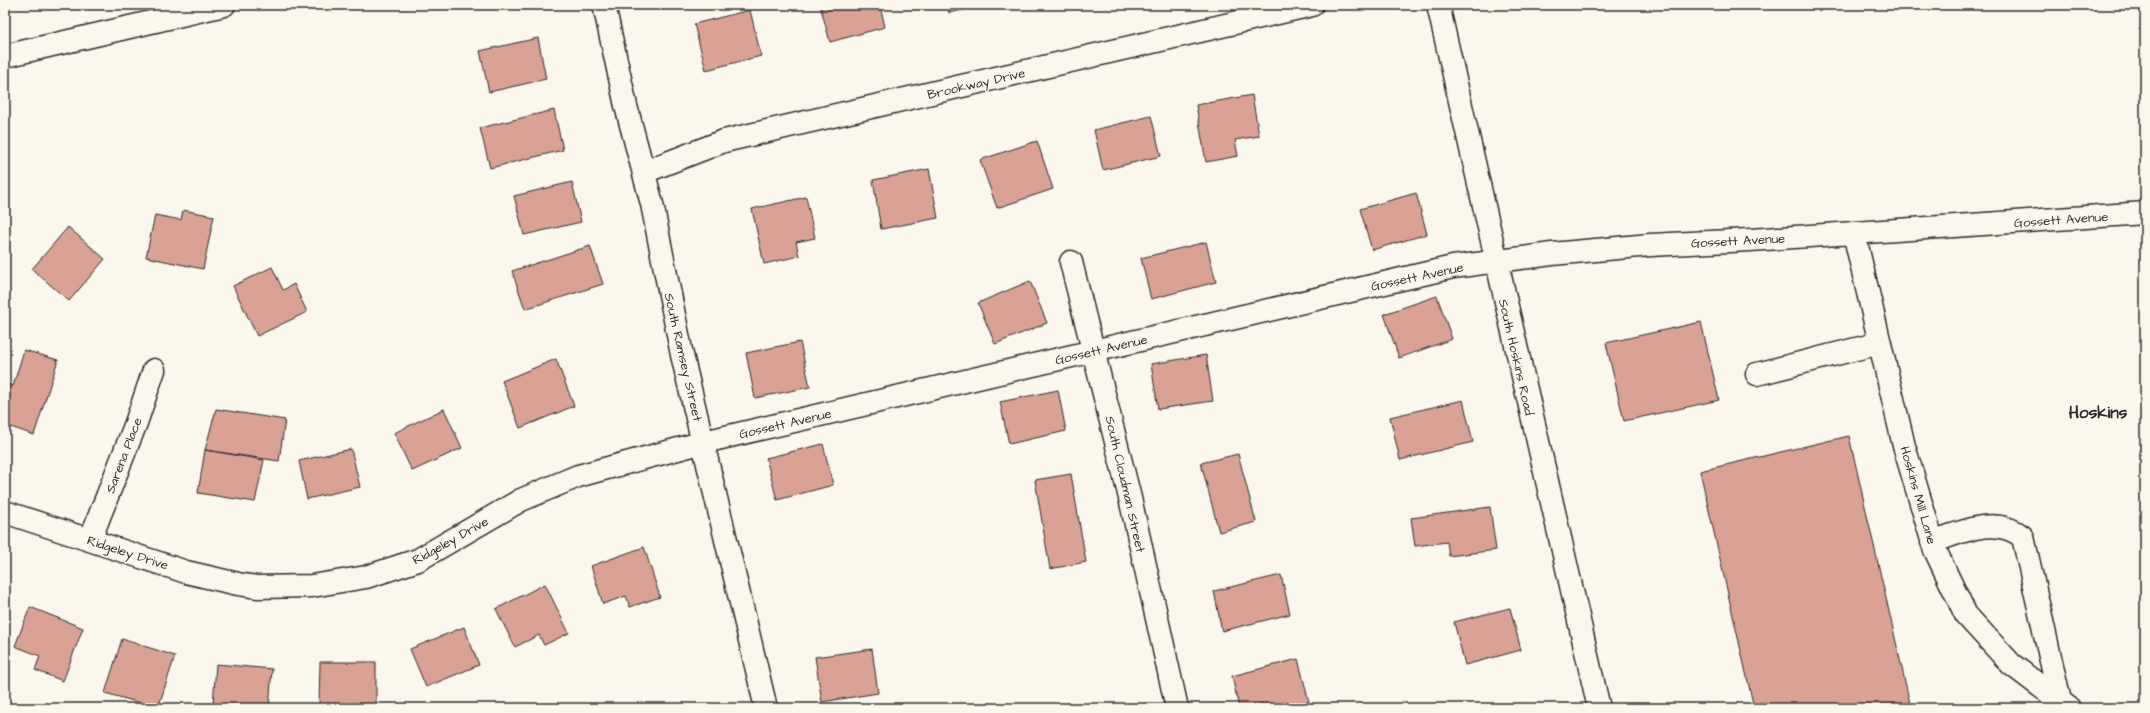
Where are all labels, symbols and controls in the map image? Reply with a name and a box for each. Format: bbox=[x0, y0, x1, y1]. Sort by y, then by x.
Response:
street label: Brookway Drive bbox=[926, 64, 1027, 105]
street label: Gossett Avenue bbox=[2013, 208, 2109, 232]
street label: Gossett Avenue bbox=[1690, 230, 1786, 252]
street label: Gossett Avenue bbox=[1369, 258, 1465, 296]
street label: South Ramsey Street bbox=[659, 291, 707, 424]
street label: South Hoskins Road bbox=[1494, 297, 1538, 418]
street label: Gossett Avenue bbox=[1053, 331, 1149, 369]
district label: Hoskins bbox=[2069, 401, 2128, 425]
street label: Gossett Avenue bbox=[737, 405, 833, 443]
street label: South Cloudman Street bbox=[1101, 414, 1150, 555]
street label: Sarena Place bbox=[101, 415, 147, 496]
street label: Hoskins Mill Lane bbox=[1895, 444, 1941, 546]
street label: Ridgeley Drive bbox=[409, 513, 492, 570]
street label: Ridgeley Drive bbox=[84, 531, 171, 576]

